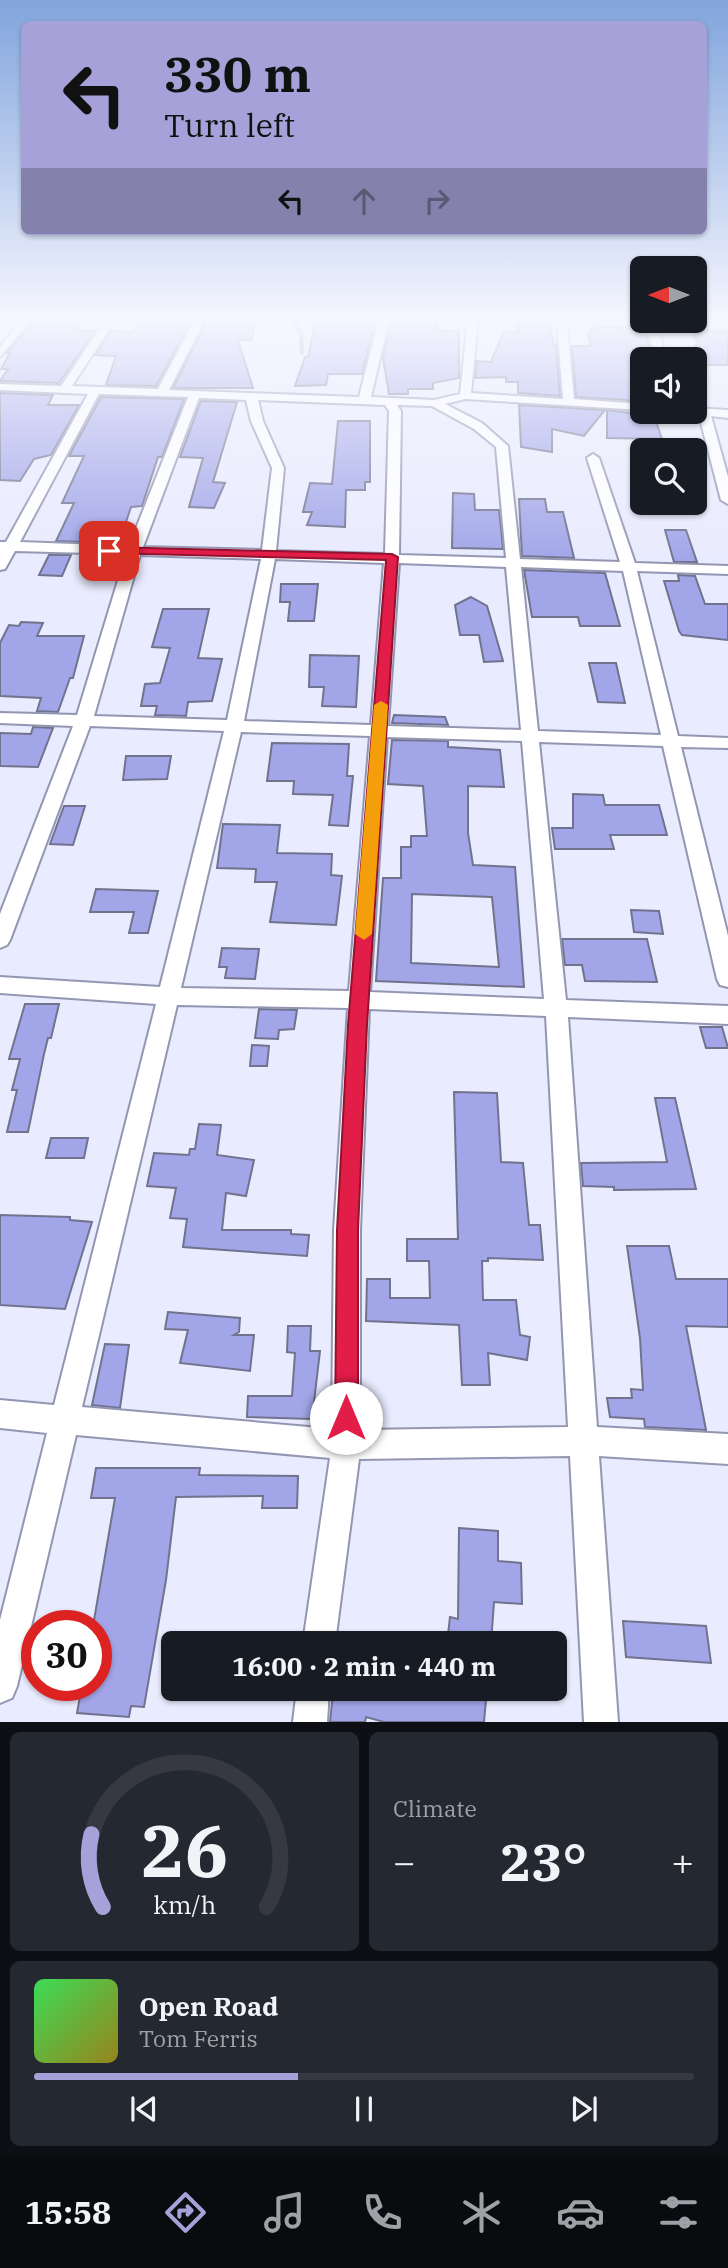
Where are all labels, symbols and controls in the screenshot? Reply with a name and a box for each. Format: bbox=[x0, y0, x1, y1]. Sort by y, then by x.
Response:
text: 330 m bbox=[164, 42, 311, 105]
icon: left bbox=[49, 49, 140, 140]
text: Turn left bbox=[164, 104, 295, 146]
icon: left bbox=[272, 182, 310, 220]
icon: ahead bbox=[345, 182, 383, 220]
icon: right bbox=[418, 182, 456, 220]
north arrow bbox=[630, 256, 707, 332]
map controls bbox=[630, 256, 707, 515]
button: sound bbox=[630, 347, 707, 424]
button: search bbox=[630, 438, 707, 515]
pin bbox=[79, 521, 139, 581]
icon: arrive bbox=[90, 532, 128, 570]
position arrow bbox=[309, 1381, 383, 1455]
speed limit sign: 30 bbox=[21, 1610, 112, 1701]
text: 16:00 · 2 min · 440 m bbox=[232, 1649, 496, 1683]
text: Climate bbox=[393, 1793, 477, 1823]
text: 26 bbox=[141, 1803, 228, 1898]
text: 23° bbox=[500, 1828, 587, 1895]
text: − bbox=[393, 1837, 416, 1886]
text: + bbox=[671, 1837, 694, 1886]
text: km/h bbox=[153, 1888, 216, 1921]
text: Open Road bbox=[139, 1989, 278, 2023]
text: Tom Ferris bbox=[139, 2023, 258, 2053]
icon: previous bbox=[125, 2090, 163, 2128]
icon: pause bbox=[345, 2090, 383, 2128]
icon: next bbox=[565, 2090, 603, 2128]
icon: directions bbox=[161, 2188, 210, 2237]
icon: music bbox=[260, 2188, 309, 2237]
icon: phone bbox=[358, 2188, 407, 2237]
icon: climate bbox=[457, 2188, 506, 2237]
icon: car bbox=[556, 2188, 605, 2237]
icon: filters bbox=[654, 2188, 703, 2237]
text: 15:58 bbox=[25, 2191, 111, 2233]

